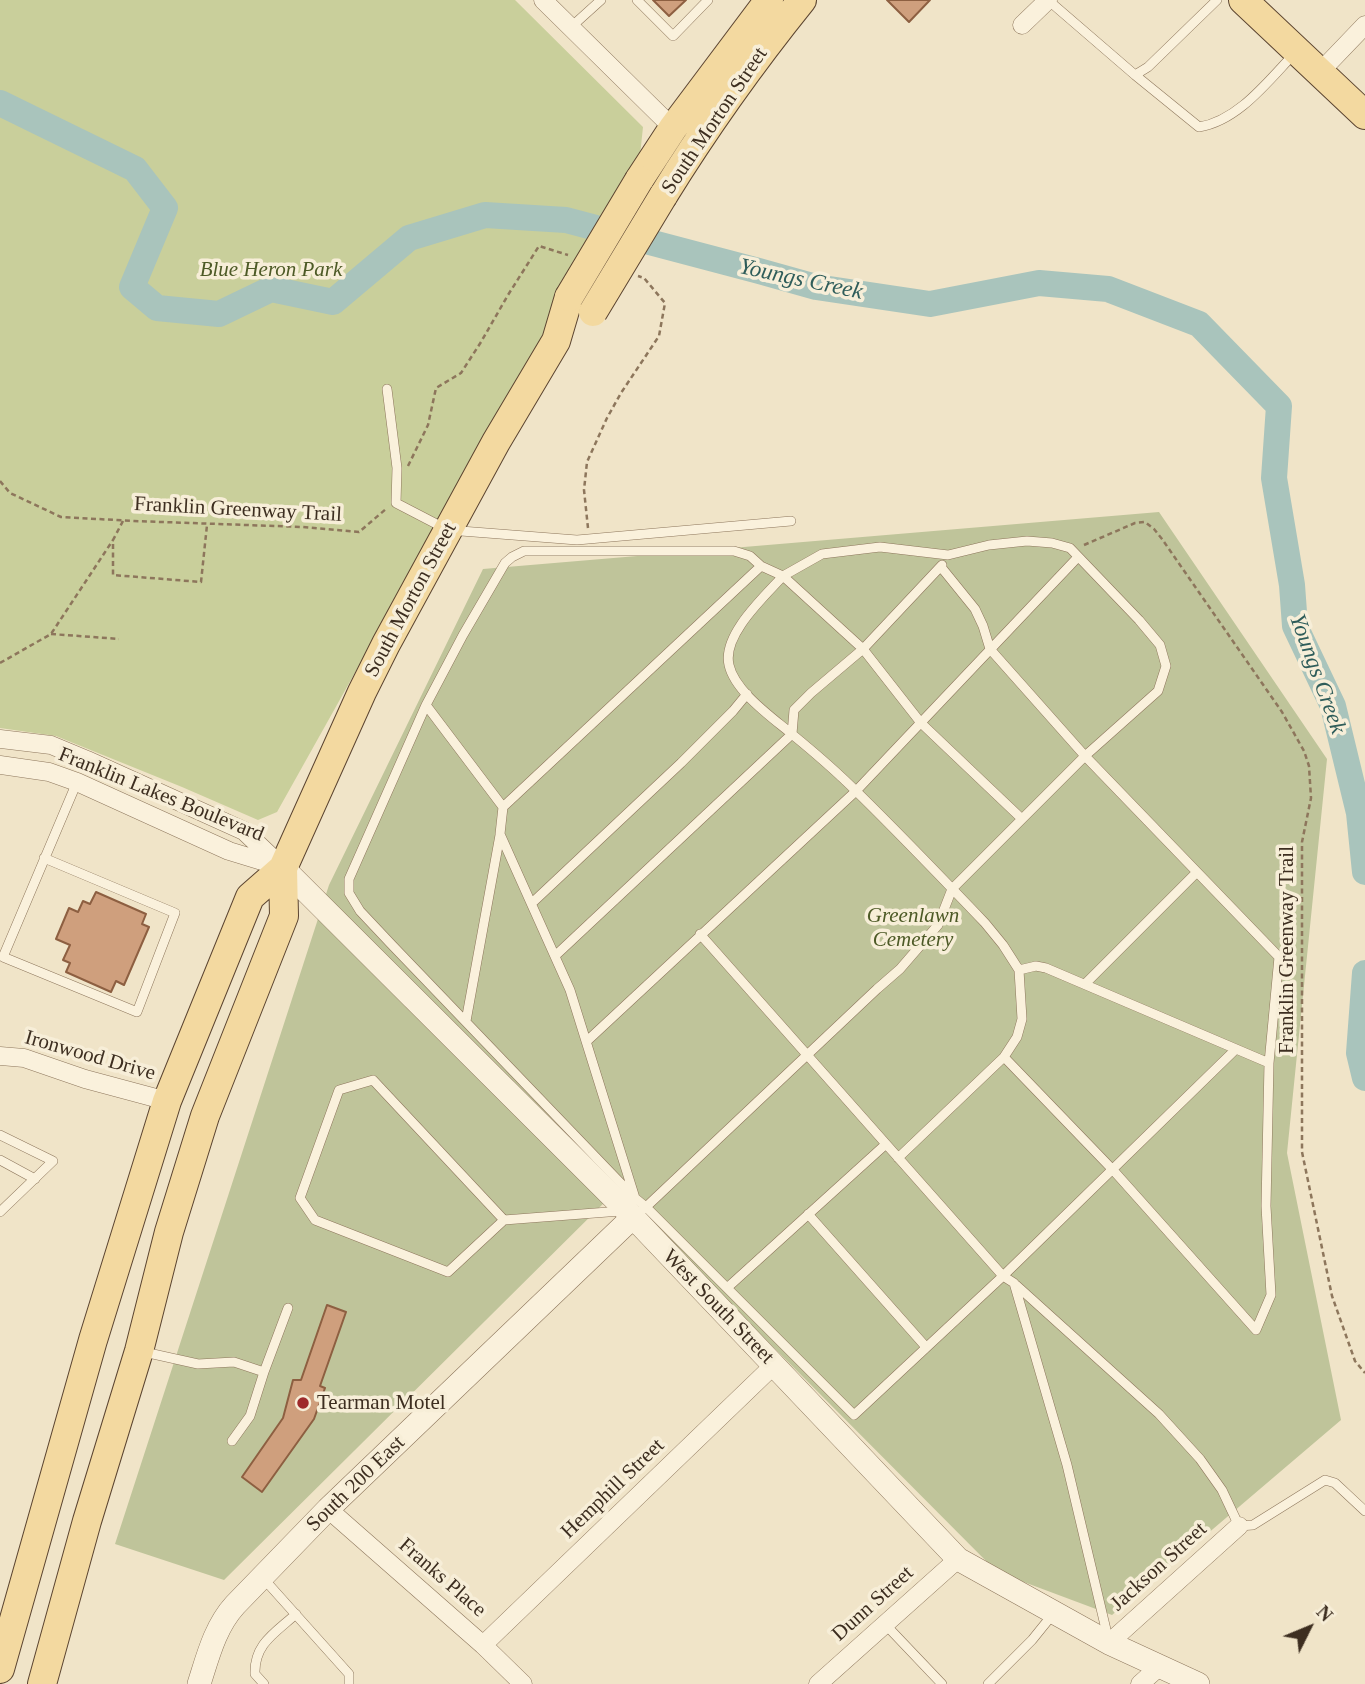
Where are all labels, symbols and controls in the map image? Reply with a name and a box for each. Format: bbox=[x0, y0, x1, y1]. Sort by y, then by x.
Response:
street label: South Morton Street bbox=[657, 43, 773, 199]
water label: Youngs Creek bbox=[737, 253, 865, 307]
park label: Blue Heron Park bbox=[200, 257, 342, 283]
street label: Franklin Greenway Trail bbox=[133, 492, 343, 528]
street label: South Morton Street bbox=[360, 518, 462, 682]
water label: Youngs Creek bbox=[1283, 610, 1351, 738]
street label: Franklin Lakes Boulevard bbox=[55, 742, 267, 848]
street label: Franklin Greenway Trail bbox=[1274, 846, 1300, 1054]
park label: Greenlawn Cemetery bbox=[867, 903, 959, 953]
street label: Ironwood Drive bbox=[22, 1025, 158, 1087]
street label: West South Street bbox=[657, 1244, 779, 1370]
place label: Tearman Motel bbox=[317, 1390, 446, 1416]
marker: Tearman Motel bbox=[295, 1395, 311, 1411]
street label: South 200 East bbox=[302, 1431, 410, 1537]
street label: Hemphill Street bbox=[556, 1434, 670, 1544]
street label: Jackson Street bbox=[1106, 1517, 1212, 1617]
street label: Franks Place bbox=[393, 1533, 491, 1623]
street label: Dunn Street bbox=[827, 1561, 919, 1647]
north arrow bbox=[1274, 1593, 1344, 1663]
text: N bbox=[1312, 1601, 1337, 1626]

